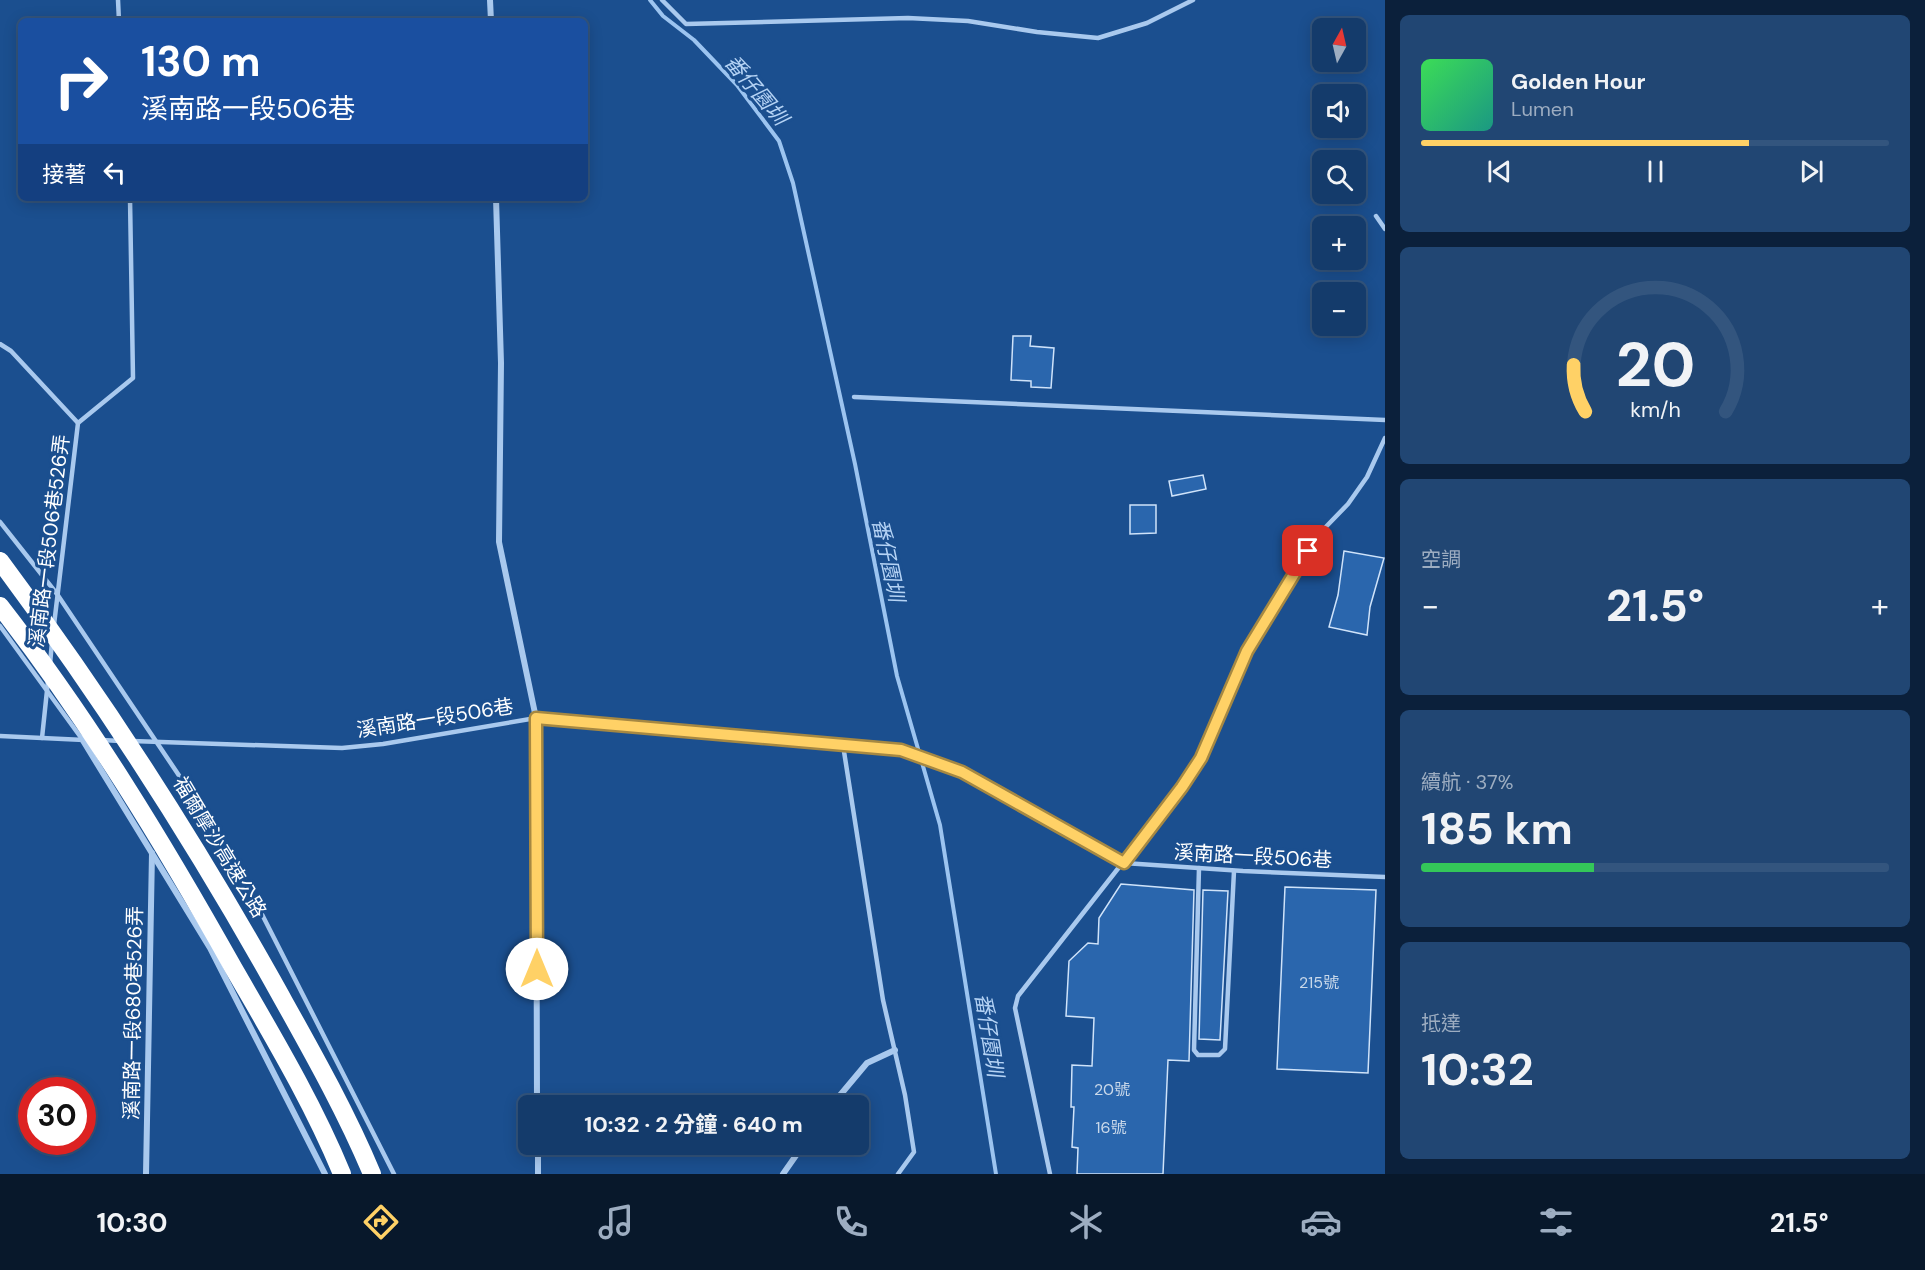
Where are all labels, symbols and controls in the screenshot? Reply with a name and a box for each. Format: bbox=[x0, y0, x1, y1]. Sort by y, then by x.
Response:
north arrow bbox=[1312, 18, 1366, 72]
map controls bbox=[1312, 18, 1366, 336]
text: 130 m bbox=[141, 34, 261, 89]
icon: right bbox=[42, 42, 120, 120]
water label: 番仔園圳 bbox=[718, 49, 796, 133]
text: Golden Hour bbox=[1511, 67, 1646, 96]
button: sound bbox=[1312, 84, 1366, 138]
text: 溪南路一段506巷 bbox=[141, 91, 355, 126]
text: Lumen bbox=[1511, 96, 1574, 122]
button: search bbox=[1312, 150, 1366, 204]
icon: previous bbox=[1483, 155, 1516, 188]
icon: pause bbox=[1639, 155, 1672, 188]
icon: next bbox=[1795, 155, 1828, 188]
icon: left bbox=[98, 156, 131, 189]
text: 接著 bbox=[42, 160, 86, 189]
button: + bbox=[1312, 216, 1366, 270]
button: − bbox=[1312, 282, 1366, 336]
text: 20 bbox=[1615, 324, 1695, 405]
text: km/h bbox=[1630, 397, 1680, 425]
street label: 溪南路一段506巷526弄 bbox=[23, 433, 75, 649]
water label: 番仔園圳 bbox=[866, 516, 911, 607]
pin bbox=[1282, 525, 1333, 576]
icon: arrive bbox=[1291, 534, 1324, 567]
text: 空調 bbox=[1421, 546, 1461, 572]
text: 21.5° bbox=[1606, 576, 1704, 635]
text: − bbox=[1421, 584, 1439, 627]
text: + bbox=[1871, 584, 1889, 627]
street label: 溪南路一段506巷 bbox=[355, 693, 515, 743]
text: 續航 · 37% bbox=[1421, 769, 1513, 795]
street label: 福爾摩沙高速公路 bbox=[168, 772, 272, 922]
text: 185 km bbox=[1421, 799, 1573, 858]
street label: 溪南路一段506巷 bbox=[1173, 839, 1333, 873]
street label: 溪南路一段680巷526弄 bbox=[118, 906, 148, 1120]
position arrow bbox=[505, 937, 569, 1001]
house number: 215號 bbox=[1299, 972, 1339, 993]
water label: 番仔園圳 bbox=[969, 991, 1010, 1082]
text: 抵達 bbox=[1421, 1010, 1461, 1036]
text: 10:32 bbox=[1421, 1040, 1534, 1099]
speed limit sign: 30 bbox=[18, 1077, 96, 1155]
house number: 20號 bbox=[1094, 1079, 1130, 1100]
text: 10:32 · 2 分鐘 · 640 m bbox=[584, 1110, 803, 1139]
house number: 16號 bbox=[1095, 1117, 1127, 1138]
icon: directions bbox=[360, 1201, 402, 1243]
icon: music bbox=[595, 1201, 637, 1243]
icon: phone bbox=[830, 1201, 872, 1243]
icon: climate bbox=[1065, 1201, 1107, 1243]
icon: car bbox=[1300, 1201, 1342, 1243]
icon: filters bbox=[1535, 1201, 1577, 1243]
text: 10:30 bbox=[96, 1205, 167, 1240]
text: 21.5° bbox=[1770, 1205, 1828, 1240]

